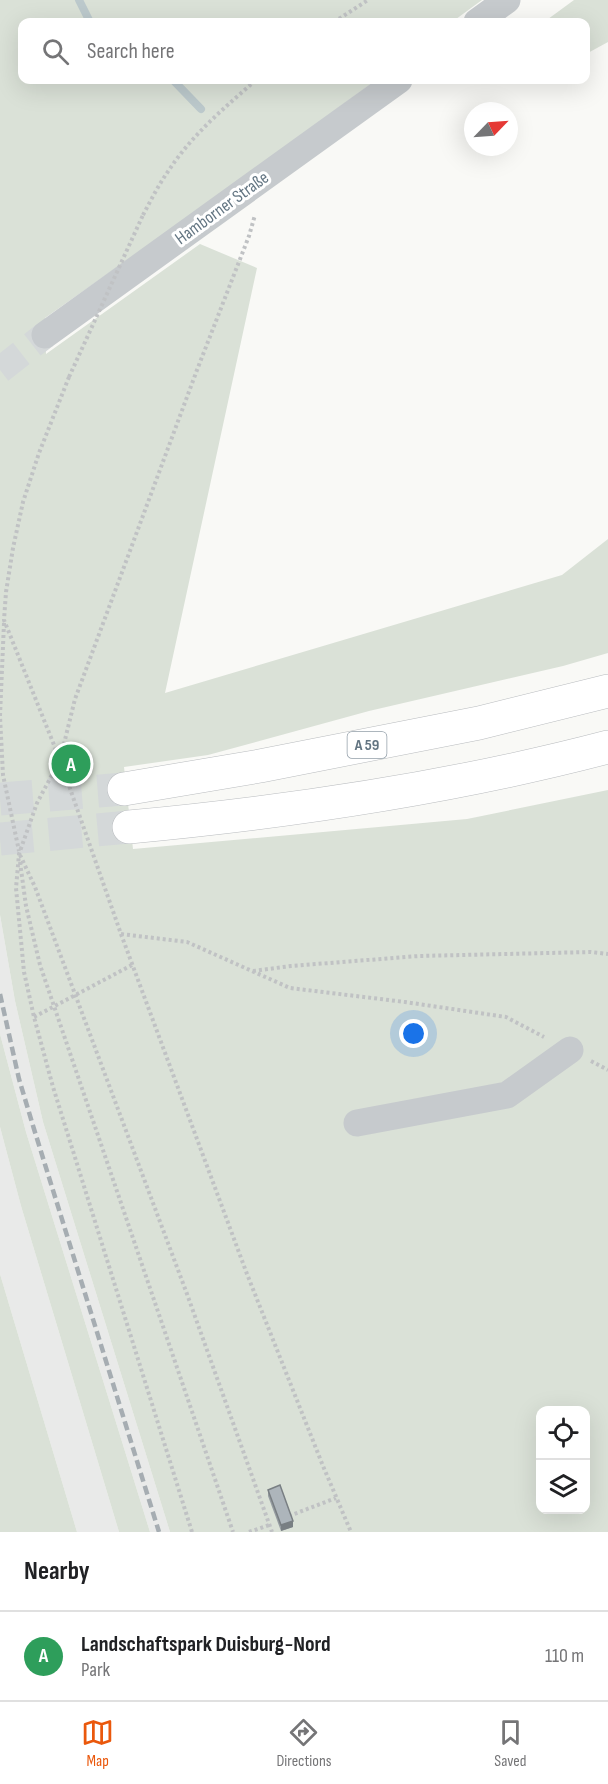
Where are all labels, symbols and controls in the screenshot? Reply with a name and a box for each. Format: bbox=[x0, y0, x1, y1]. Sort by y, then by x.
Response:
search box bbox=[18, 18, 590, 84]
icon: search bbox=[39, 35, 72, 68]
text: Search here bbox=[87, 38, 174, 65]
north arrow bbox=[464, 102, 518, 156]
street label: Hamborner Straße bbox=[171, 167, 273, 249]
road number: A 59 bbox=[348, 732, 386, 758]
pin: A bbox=[52, 742, 90, 786]
your location bbox=[399, 1019, 428, 1048]
map controls bbox=[536, 1406, 590, 1514]
button: locate bbox=[536, 1406, 590, 1460]
button: layers bbox=[536, 1460, 590, 1514]
text: Nearby bbox=[24, 1556, 90, 1587]
text: Landschaftspark Duisburg-Nord bbox=[81, 1631, 331, 1658]
text: A bbox=[39, 1644, 48, 1668]
text: 110 m bbox=[545, 1644, 584, 1668]
text: Park bbox=[81, 1658, 110, 1682]
tab: Map bbox=[81, 1716, 114, 1771]
tab: Directions bbox=[276, 1716, 332, 1771]
tab: Saved bbox=[494, 1716, 527, 1771]

